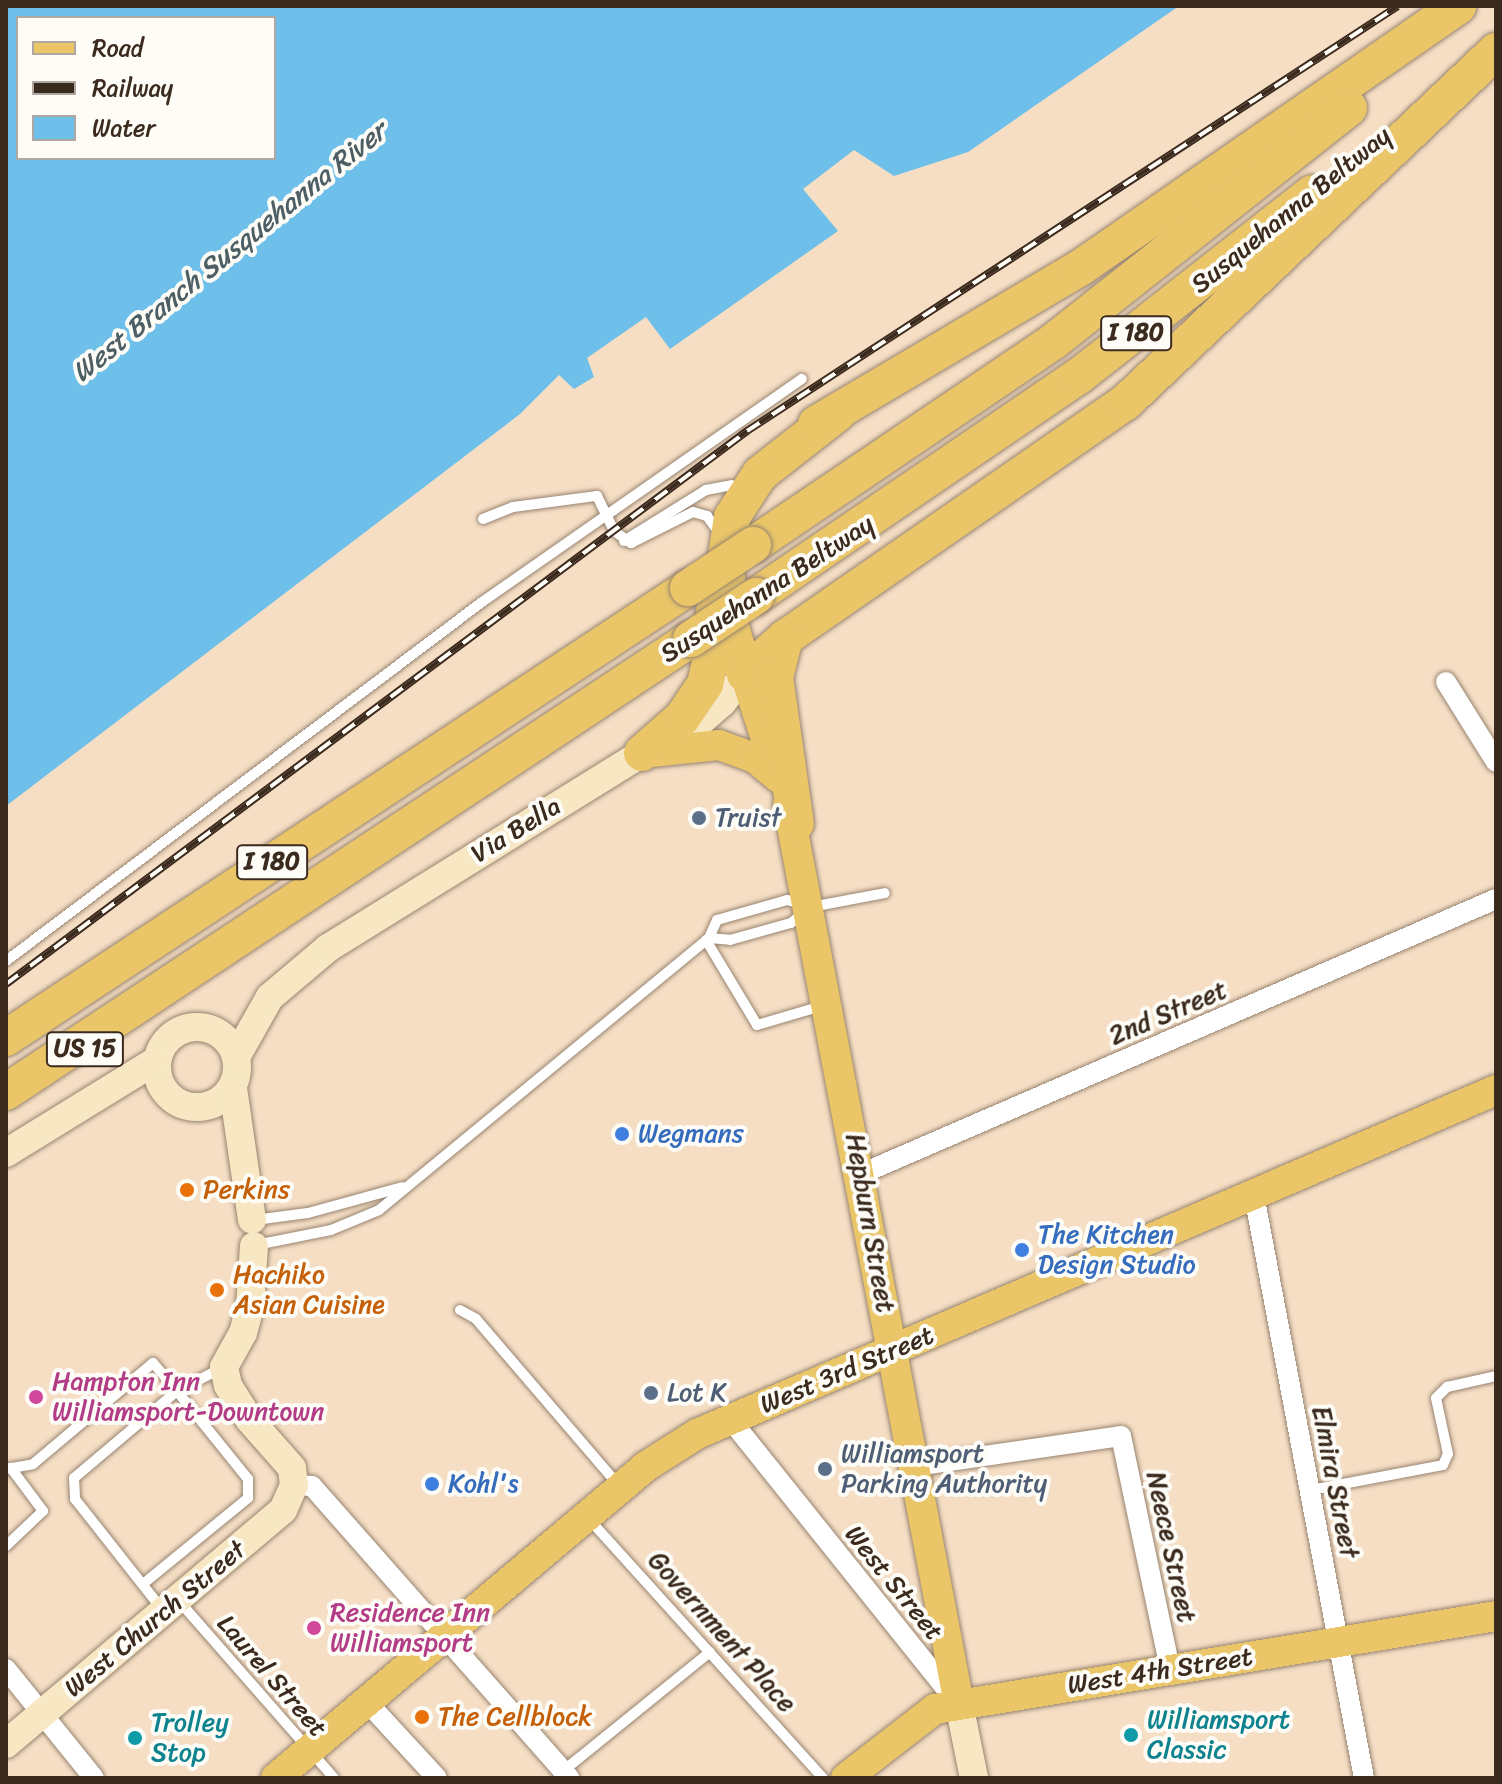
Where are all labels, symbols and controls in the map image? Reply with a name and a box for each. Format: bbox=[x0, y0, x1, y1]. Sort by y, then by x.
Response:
legend bbox=[16, 16, 276, 160]
text: Road bbox=[92, 27, 143, 69]
text: Railway bbox=[92, 67, 173, 109]
text: Water bbox=[92, 107, 155, 149]
water label: West Branch Susquehanna River bbox=[65, 115, 393, 389]
street label: Susquehanna Beltway bbox=[1184, 120, 1398, 300]
road number: I 180 bbox=[1100, 313, 1172, 353]
street label: Susquehanna Beltway bbox=[654, 508, 880, 670]
street label: Via Bella bbox=[465, 790, 567, 870]
place label: Truist bbox=[715, 802, 781, 834]
marker: Truist bbox=[690, 809, 708, 827]
road number: I 180 bbox=[236, 842, 308, 882]
street label: 2nd Street bbox=[1104, 974, 1232, 1052]
road number: US 15 bbox=[45, 1029, 125, 1069]
place label: Wegmans bbox=[638, 1118, 744, 1150]
marker: Wegmans bbox=[613, 1125, 631, 1143]
street label: Hepburn Street bbox=[839, 1132, 901, 1314]
place label: Perkins bbox=[203, 1174, 290, 1206]
marker: Perkins bbox=[178, 1181, 196, 1199]
place label: The Kitchen Design Studio bbox=[1038, 1219, 1195, 1280]
marker: The Kitchen Design Studio bbox=[1013, 1241, 1031, 1259]
place label: Hachiko Asian Cuisine bbox=[233, 1259, 387, 1320]
marker: Hachiko Asian Cuisine bbox=[208, 1281, 226, 1299]
street label: West 3rd Street bbox=[756, 1320, 938, 1420]
place label: Hampton Inn Williamsport-Downtown bbox=[52, 1366, 324, 1428]
place label: Lot K bbox=[667, 1377, 726, 1409]
marker: Lot K bbox=[642, 1384, 660, 1402]
marker: Hampton Inn Williamsport-Downtown bbox=[27, 1388, 45, 1406]
street label: Elmira Street bbox=[1305, 1403, 1365, 1561]
place label: Williamsport Parking Authority bbox=[841, 1438, 1047, 1500]
marker: Williamsport Parking Authority bbox=[816, 1460, 834, 1478]
place label: Kohl's bbox=[448, 1468, 518, 1500]
street label: Neece Street bbox=[1140, 1469, 1202, 1625]
marker: Kohl's bbox=[423, 1475, 441, 1493]
street label: West Street bbox=[838, 1519, 950, 1647]
street label: West Church Street bbox=[58, 1534, 252, 1704]
street label: Government Place bbox=[641, 1545, 803, 1719]
place label: Residence Inn Williamsport bbox=[330, 1597, 490, 1658]
street label: Laurel Street bbox=[210, 1608, 334, 1744]
marker: Residence Inn Williamsport bbox=[305, 1619, 323, 1637]
street label: West 4th Street bbox=[1065, 1641, 1255, 1701]
place label: The Cellblock bbox=[438, 1701, 592, 1733]
place label: Williamsport Classic bbox=[1147, 1704, 1290, 1766]
place label: Trolley Stop bbox=[151, 1707, 229, 1768]
marker: The Cellblock bbox=[413, 1708, 431, 1726]
marker: Williamsport Classic bbox=[1122, 1726, 1140, 1744]
marker: Trolley Stop bbox=[126, 1729, 144, 1747]

